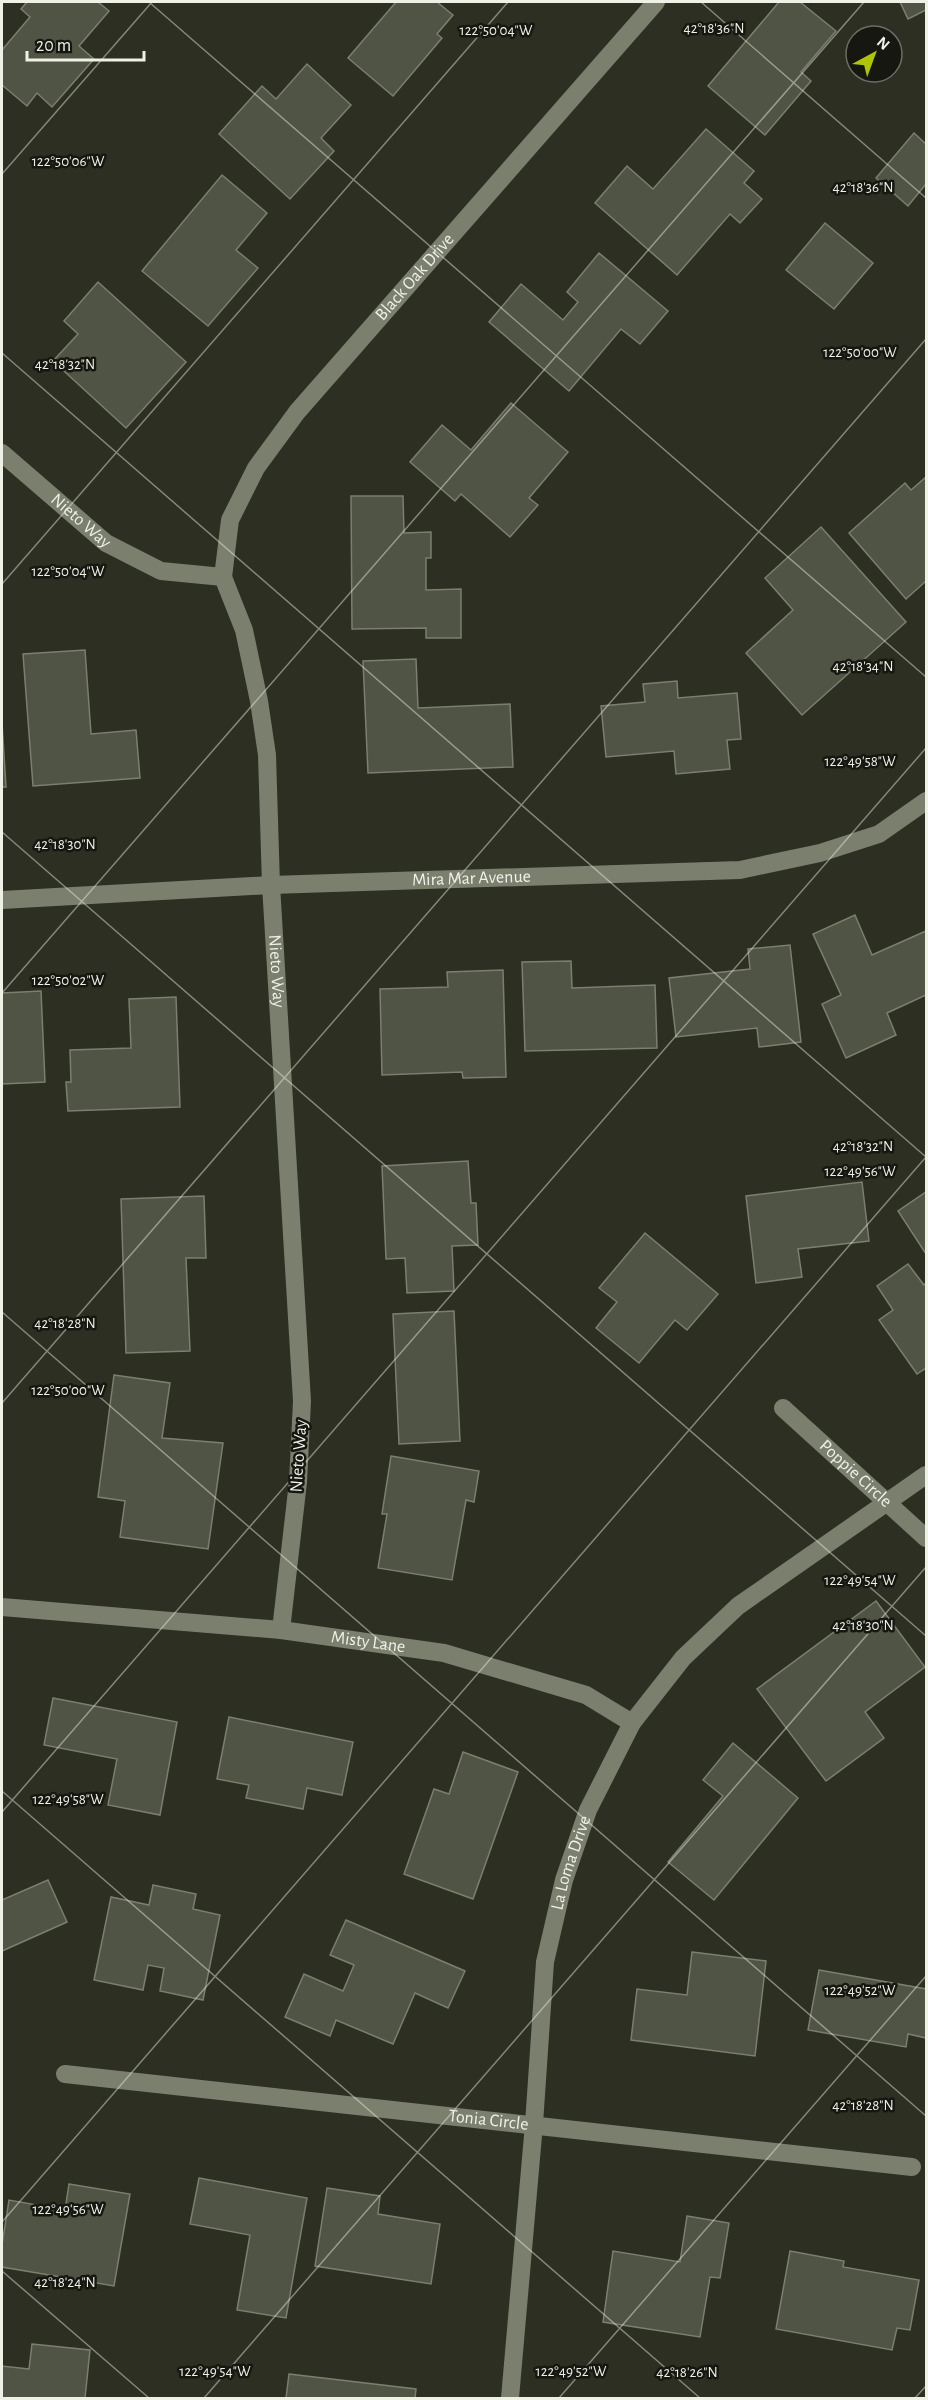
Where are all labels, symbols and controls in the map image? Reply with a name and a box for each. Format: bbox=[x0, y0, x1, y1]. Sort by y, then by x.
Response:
text: 42°18'36"N bbox=[684, 21, 744, 36]
text: 122°50'04"W bbox=[460, 23, 533, 38]
scale bar bbox=[27, 24, 144, 62]
north arrow bbox=[844, 24, 904, 84]
text: N bbox=[874, 34, 893, 53]
text: 20 m bbox=[36, 37, 71, 55]
text: 122°50'06"W bbox=[32, 154, 105, 169]
text: 42°18'36"N bbox=[833, 180, 893, 195]
street label: Black Oak Drive bbox=[372, 230, 458, 324]
text: 122°50'00"W bbox=[823, 345, 897, 360]
text: 42°18'32"N bbox=[35, 357, 95, 372]
street label: Nieto Way bbox=[47, 490, 114, 552]
text: 122°50'04"W bbox=[32, 564, 105, 579]
text: 42°18'34"N bbox=[832, 659, 894, 674]
text: 122°49'58"W bbox=[824, 754, 896, 769]
text: 42°18'30"N bbox=[34, 837, 96, 852]
street label: Mira Mar Avenue bbox=[412, 868, 531, 889]
street label: Nieto Way bbox=[265, 934, 287, 1008]
text: 122°50'02"W bbox=[32, 973, 105, 988]
text: 42°18'32"N bbox=[833, 1139, 893, 1154]
text: 122°49'56"W bbox=[824, 1164, 896, 1179]
text: 42°18'28"N bbox=[34, 1316, 96, 1331]
text: 122°50'00"W bbox=[31, 1383, 105, 1398]
street label: Nieto Way bbox=[287, 1419, 311, 1493]
street label: Poppie Circle bbox=[816, 1437, 895, 1511]
text: 122°49'54"W bbox=[824, 1573, 896, 1588]
text: 42°18'30"N bbox=[832, 1618, 894, 1633]
street label: Misty Lane bbox=[330, 1628, 407, 1656]
text: 122°49'58"W bbox=[32, 1792, 104, 1807]
street label: La Loma Drive bbox=[548, 1813, 594, 1912]
text: 122°49'52"W bbox=[825, 1983, 896, 1998]
text: 42°18'28"N bbox=[832, 2098, 894, 2113]
street label: Tonia Circle bbox=[447, 2107, 529, 2134]
text: 122°49'56"W bbox=[32, 2202, 104, 2217]
text: 42°18'24"N bbox=[34, 2275, 96, 2290]
text: 122°49'54"W bbox=[179, 2364, 251, 2379]
text: 122°49'52"W bbox=[536, 2364, 607, 2379]
text: 42°18'26"N bbox=[656, 2365, 718, 2380]

